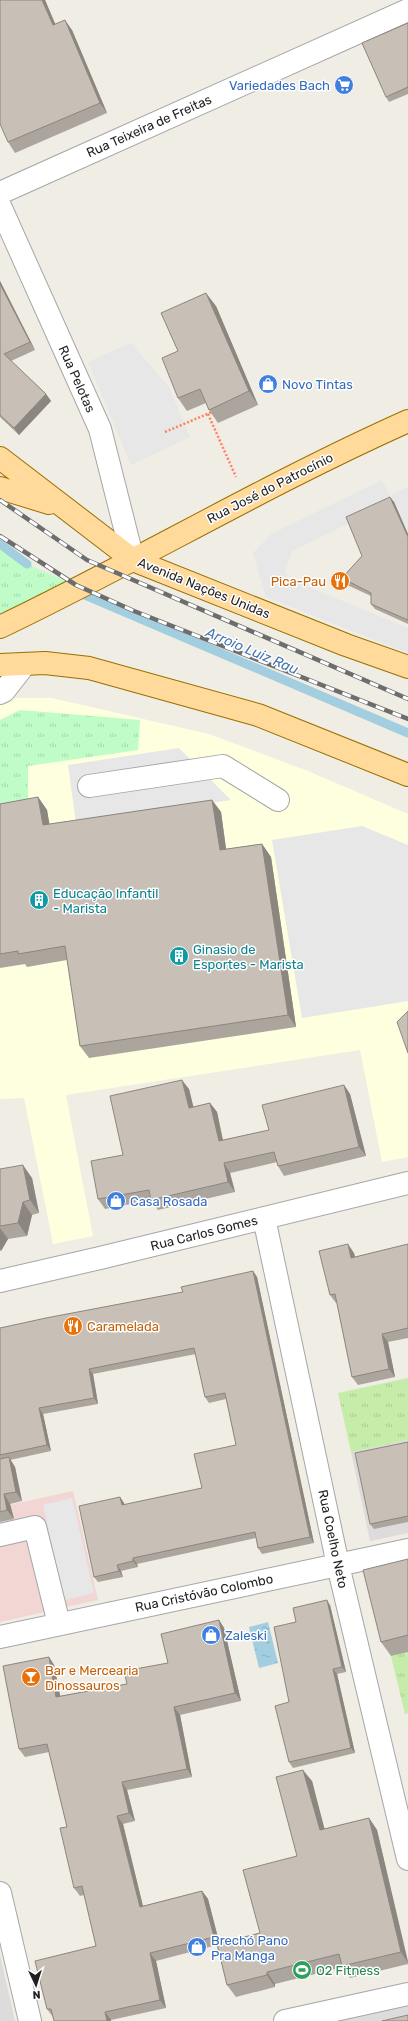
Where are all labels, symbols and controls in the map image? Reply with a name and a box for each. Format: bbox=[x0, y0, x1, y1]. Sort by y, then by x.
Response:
supermarket icon: Variedades Bach bbox=[333, 74, 355, 96]
place label: Variedades Bach bbox=[229, 78, 330, 93]
street label: Rua Teixeira de Freitas bbox=[84, 91, 214, 160]
street label: Rua Pelotas bbox=[56, 343, 99, 415]
shop icon: Novo Tintas bbox=[257, 373, 279, 395]
place label: Novo Tintas bbox=[282, 377, 353, 392]
street label: Rua José do Patrocínio bbox=[204, 450, 336, 526]
street label: Avenida Nações Unidas bbox=[136, 555, 273, 622]
restaurant icon: Pica-Pau bbox=[329, 570, 351, 592]
place label: Pica-Pau bbox=[271, 574, 326, 589]
water label: Arroio Luiz Rau bbox=[202, 624, 301, 678]
place label: Educação Infantil - Marista bbox=[53, 886, 158, 916]
building icon: Educação Infantil - Marista bbox=[28, 889, 50, 911]
place label: Ginasio de Esportes - Marista bbox=[193, 942, 304, 972]
building icon: Ginasio de Esportes - Marista bbox=[168, 945, 190, 967]
shop icon: Casa Rosada bbox=[105, 1190, 127, 1212]
place label: Casa Rosada bbox=[130, 1194, 207, 1209]
street label: Rua Carlos Gomes bbox=[149, 1212, 259, 1254]
restaurant icon: Caramelada bbox=[62, 1315, 84, 1337]
place label: Caramelada bbox=[87, 1319, 159, 1334]
street label: Rua Coelho Neto bbox=[315, 1488, 351, 1590]
street label: Rua Cristóvão Colombo bbox=[134, 1571, 274, 1615]
shop icon: Zaleski bbox=[200, 1624, 222, 1646]
place label: Zaleski bbox=[225, 1628, 267, 1643]
place label: Bar e Mercearia Dinossauros bbox=[45, 1663, 138, 1693]
bar icon: Bar e Mercearia Dinossauros bbox=[20, 1666, 42, 1688]
place label: Brechó Pano Pra Manga bbox=[211, 1933, 288, 1964]
shop icon: Brechó Pano Pra Manga bbox=[186, 1936, 208, 1958]
sports icon: O2 Fitness bbox=[291, 1959, 313, 1981]
place label: O2 Fitness bbox=[316, 1963, 380, 1978]
north arrow bbox=[16, 1965, 56, 2005]
text: N bbox=[32, 1988, 41, 2001]

